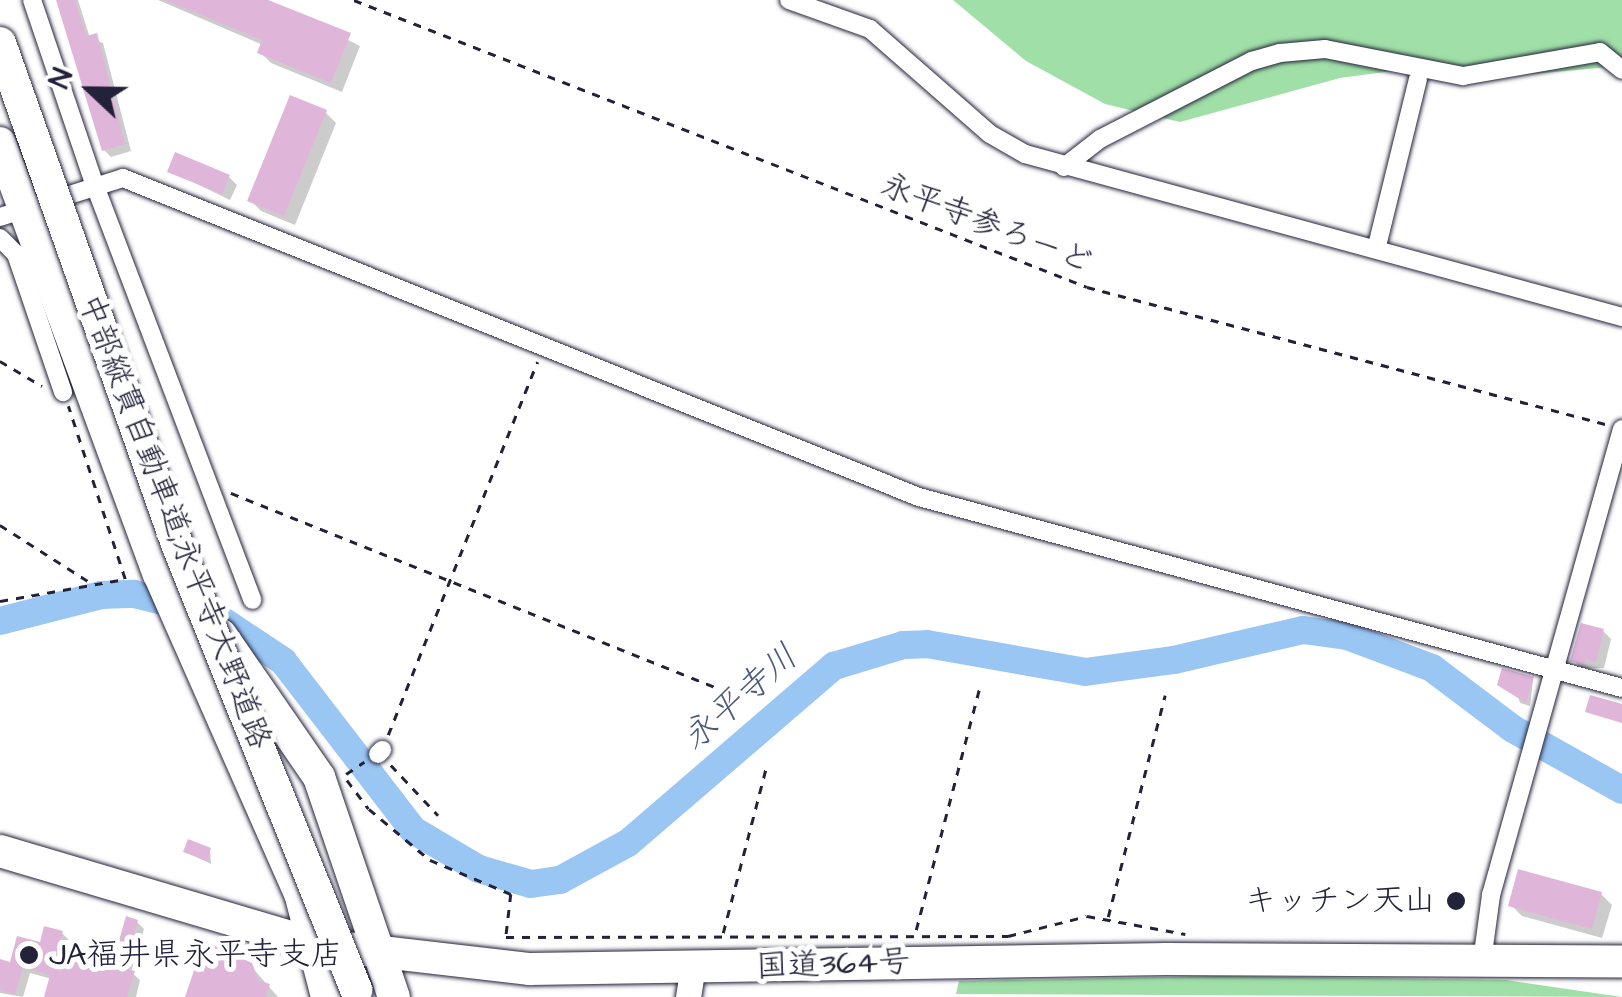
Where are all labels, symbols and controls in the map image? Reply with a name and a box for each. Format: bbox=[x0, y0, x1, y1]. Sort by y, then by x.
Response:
north arrow bbox=[40, 40, 140, 140]
text: N bbox=[40, 63, 83, 94]
street label: 永平寺参ろーど bbox=[875, 166, 1097, 282]
street label: 中部縦貫自動車道;永平寺大野道路 bbox=[69, 289, 279, 755]
water label: 永平寺川 bbox=[673, 636, 807, 760]
place label: キッチン天山 bbox=[1244, 882, 1436, 920]
marker: キッチン天山 bbox=[1445, 890, 1467, 912]
place label: JA福井県永平寺支店 bbox=[49, 936, 342, 974]
street label: 国道364号 bbox=[755, 943, 911, 987]
marker: JA福井県永平寺支店 bbox=[18, 944, 40, 966]

